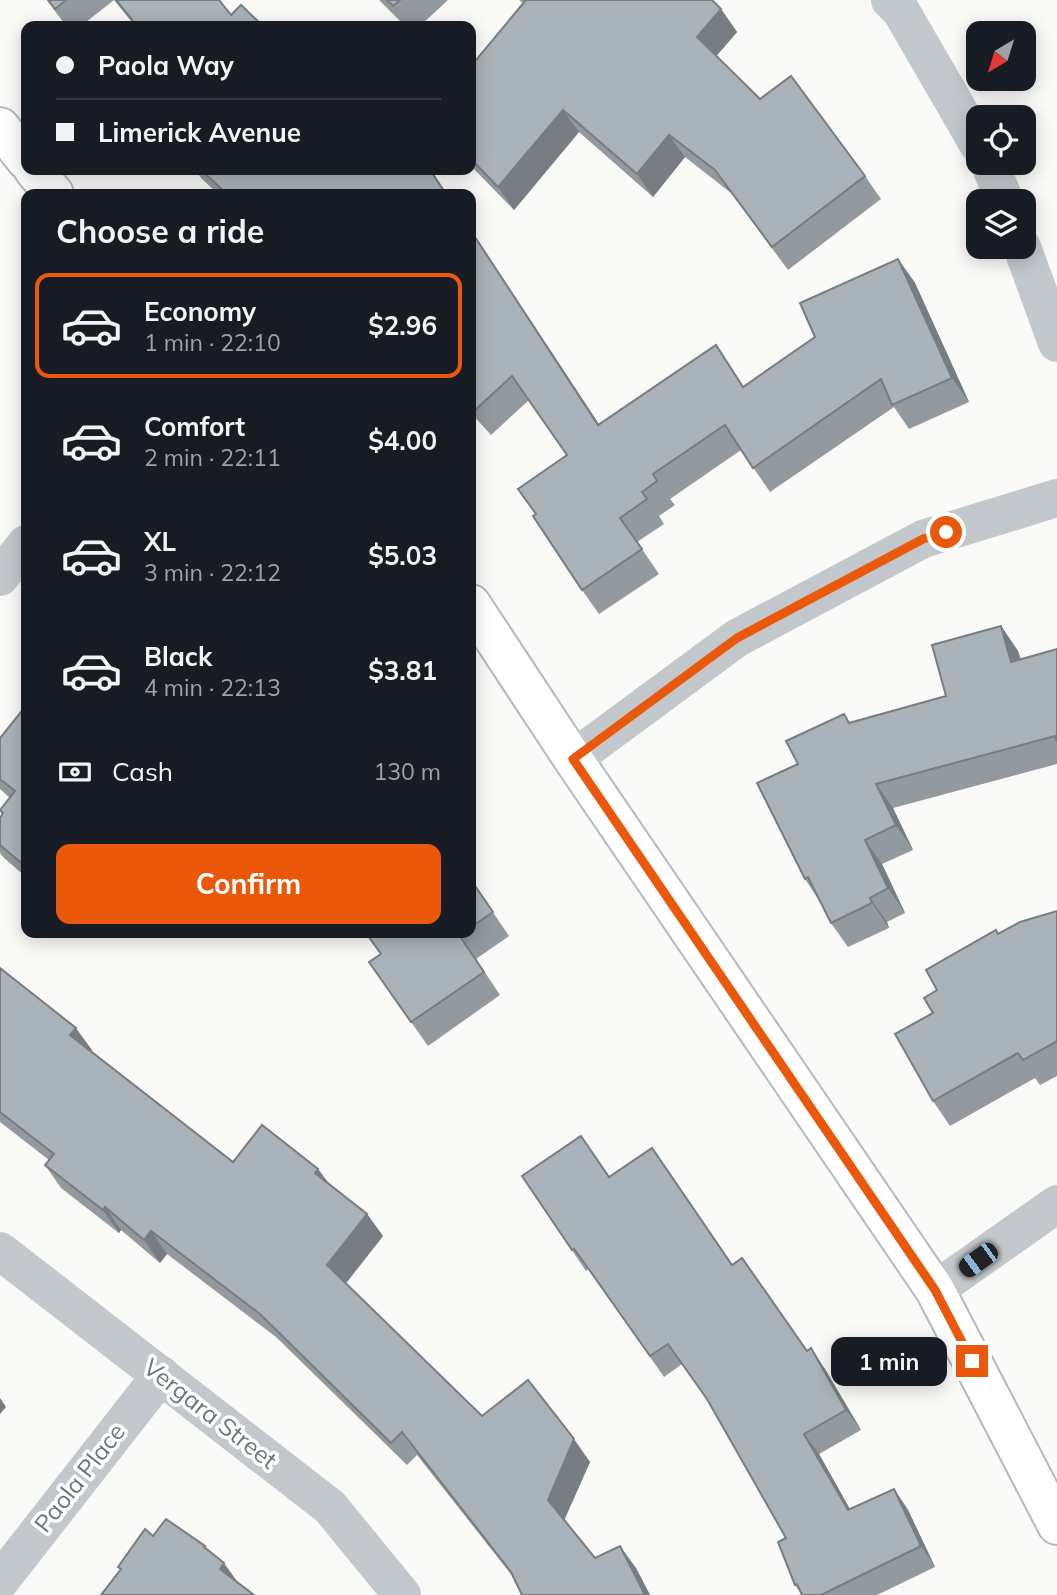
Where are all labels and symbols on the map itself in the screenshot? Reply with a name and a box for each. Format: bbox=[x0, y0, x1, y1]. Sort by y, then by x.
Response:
north arrow bbox=[966, 21, 1036, 91]
route start bbox=[930, 516, 962, 548]
car bbox=[955, 1239, 1002, 1281]
callout: 1 min bbox=[832, 1336, 948, 1386]
route end bbox=[956, 1345, 988, 1377]
street label: Vergara Street bbox=[138, 1352, 283, 1475]
street label: Paola Place bbox=[27, 1417, 131, 1538]

